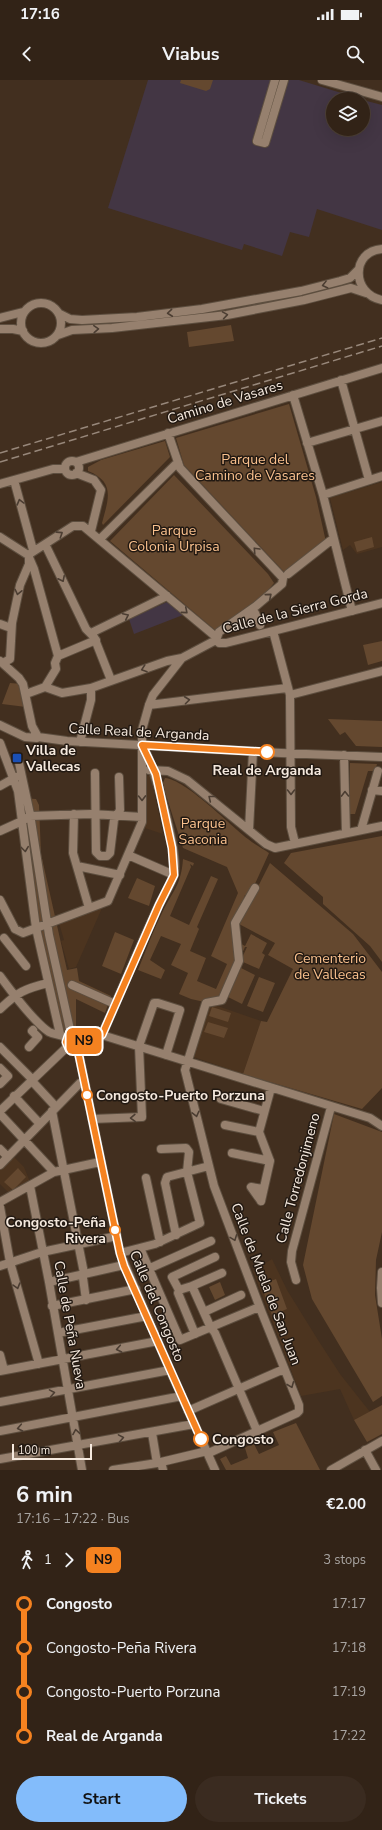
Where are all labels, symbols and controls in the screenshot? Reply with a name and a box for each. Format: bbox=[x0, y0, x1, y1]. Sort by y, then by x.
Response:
text: 17:16 bbox=[20, 4, 60, 24]
text: Viabus bbox=[162, 42, 220, 66]
icon: back bbox=[16, 43, 38, 65]
icon: search bbox=[344, 43, 366, 65]
map controls bbox=[326, 92, 370, 136]
button: layers bbox=[326, 92, 370, 136]
one-way arrow bbox=[322, 280, 329, 289]
one-way arrow bbox=[167, 309, 173, 318]
one-way arrow bbox=[222, 311, 228, 320]
one-way arrow bbox=[93, 325, 99, 333]
street label: Camino de Vasares bbox=[165, 375, 285, 429]
park label: Parque del Camino de Vasares bbox=[195, 450, 315, 485]
one-way arrow bbox=[16, 498, 25, 505]
park label: Parque Colonia Urpisa bbox=[128, 521, 220, 556]
one-way arrow bbox=[56, 531, 63, 539]
one-way arrow bbox=[253, 547, 261, 555]
one-way arrow bbox=[57, 575, 65, 582]
street label: Calle de la Sierra Gorda bbox=[220, 584, 370, 638]
one-way arrow bbox=[15, 589, 23, 596]
one-way arrow bbox=[264, 593, 271, 600]
one-way arrow bbox=[180, 606, 188, 613]
one-way arrow bbox=[122, 613, 129, 621]
one-way arrow bbox=[141, 664, 148, 672]
one-way arrow bbox=[184, 696, 190, 705]
street label: Calle Real de Arganda bbox=[68, 719, 210, 745]
place label: Villa de Vallecas bbox=[25, 741, 80, 776]
marker: Real de Arganda bbox=[259, 744, 275, 760]
marker: Villa de Vallecas bbox=[11, 752, 23, 764]
place label: Real de Arganda bbox=[213, 761, 321, 780]
one-way arrow bbox=[287, 789, 295, 795]
one-way arrow bbox=[341, 791, 349, 797]
one-way arrow bbox=[138, 795, 146, 801]
one-way arrow bbox=[209, 796, 216, 803]
park label: Parque Saconia bbox=[179, 814, 227, 849]
one-way arrow bbox=[21, 845, 30, 852]
park label: Cementerio de Vallecas bbox=[294, 949, 366, 984]
line badge: N9 bbox=[66, 1028, 102, 1054]
text: N9 bbox=[75, 1031, 93, 1050]
place label: Congosto-Puerto Porzuna bbox=[96, 1086, 265, 1105]
marker: Congosto-Puerto Porzuna bbox=[81, 1089, 93, 1101]
one-way arrow bbox=[192, 1111, 200, 1117]
street label: Calle Torredonjimeno bbox=[271, 1111, 325, 1245]
one-way arrow bbox=[130, 1114, 136, 1122]
street label: Calle de Muela de San Juan bbox=[226, 1200, 306, 1368]
place label: Congosto-Peña Rivera bbox=[6, 1213, 106, 1248]
marker: Congosto-Peña Rivera bbox=[109, 1224, 121, 1236]
one-way arrow bbox=[229, 1234, 237, 1241]
street label: Calle del Congosto bbox=[125, 1247, 189, 1365]
street label: Calle de Peña Nueva bbox=[49, 1259, 91, 1391]
one-way arrow bbox=[12, 1282, 21, 1289]
one-way arrow bbox=[116, 1344, 122, 1352]
one-way arrow bbox=[286, 1381, 294, 1389]
one-way arrow bbox=[49, 1389, 55, 1397]
one-way arrow bbox=[17, 1423, 23, 1431]
one-way arrow bbox=[72, 1429, 81, 1435]
place label: Congosto bbox=[212, 1430, 274, 1449]
marker: Congosto bbox=[193, 1431, 209, 1447]
one-way arrow bbox=[118, 1435, 124, 1443]
scale bar bbox=[12, 1442, 92, 1461]
text: 100 m bbox=[18, 1443, 50, 1458]
text: 6 min bbox=[16, 1480, 73, 1510]
text: €2.00 bbox=[326, 1494, 366, 1514]
text: 17:16 – 17:22 · Bus bbox=[16, 1510, 130, 1528]
icon: walk bbox=[16, 1549, 38, 1571]
icon: forward bbox=[58, 1549, 80, 1571]
text: N9 bbox=[94, 1550, 113, 1569]
text: 1 bbox=[44, 1551, 52, 1569]
text: 3 stops bbox=[323, 1551, 366, 1569]
text: Congosto bbox=[46, 1594, 112, 1614]
text: 17:17 bbox=[332, 1595, 366, 1613]
text: Congosto-Peña Rivera bbox=[46, 1638, 197, 1658]
text: 17:18 bbox=[332, 1639, 366, 1657]
text: Congosto-Puerto Porzuna bbox=[46, 1682, 220, 1702]
text: 17:19 bbox=[332, 1683, 366, 1701]
text: Real de Arganda bbox=[46, 1726, 163, 1746]
text: 17:22 bbox=[332, 1727, 366, 1745]
button: Start bbox=[16, 1776, 187, 1822]
button: Tickets bbox=[195, 1776, 366, 1822]

